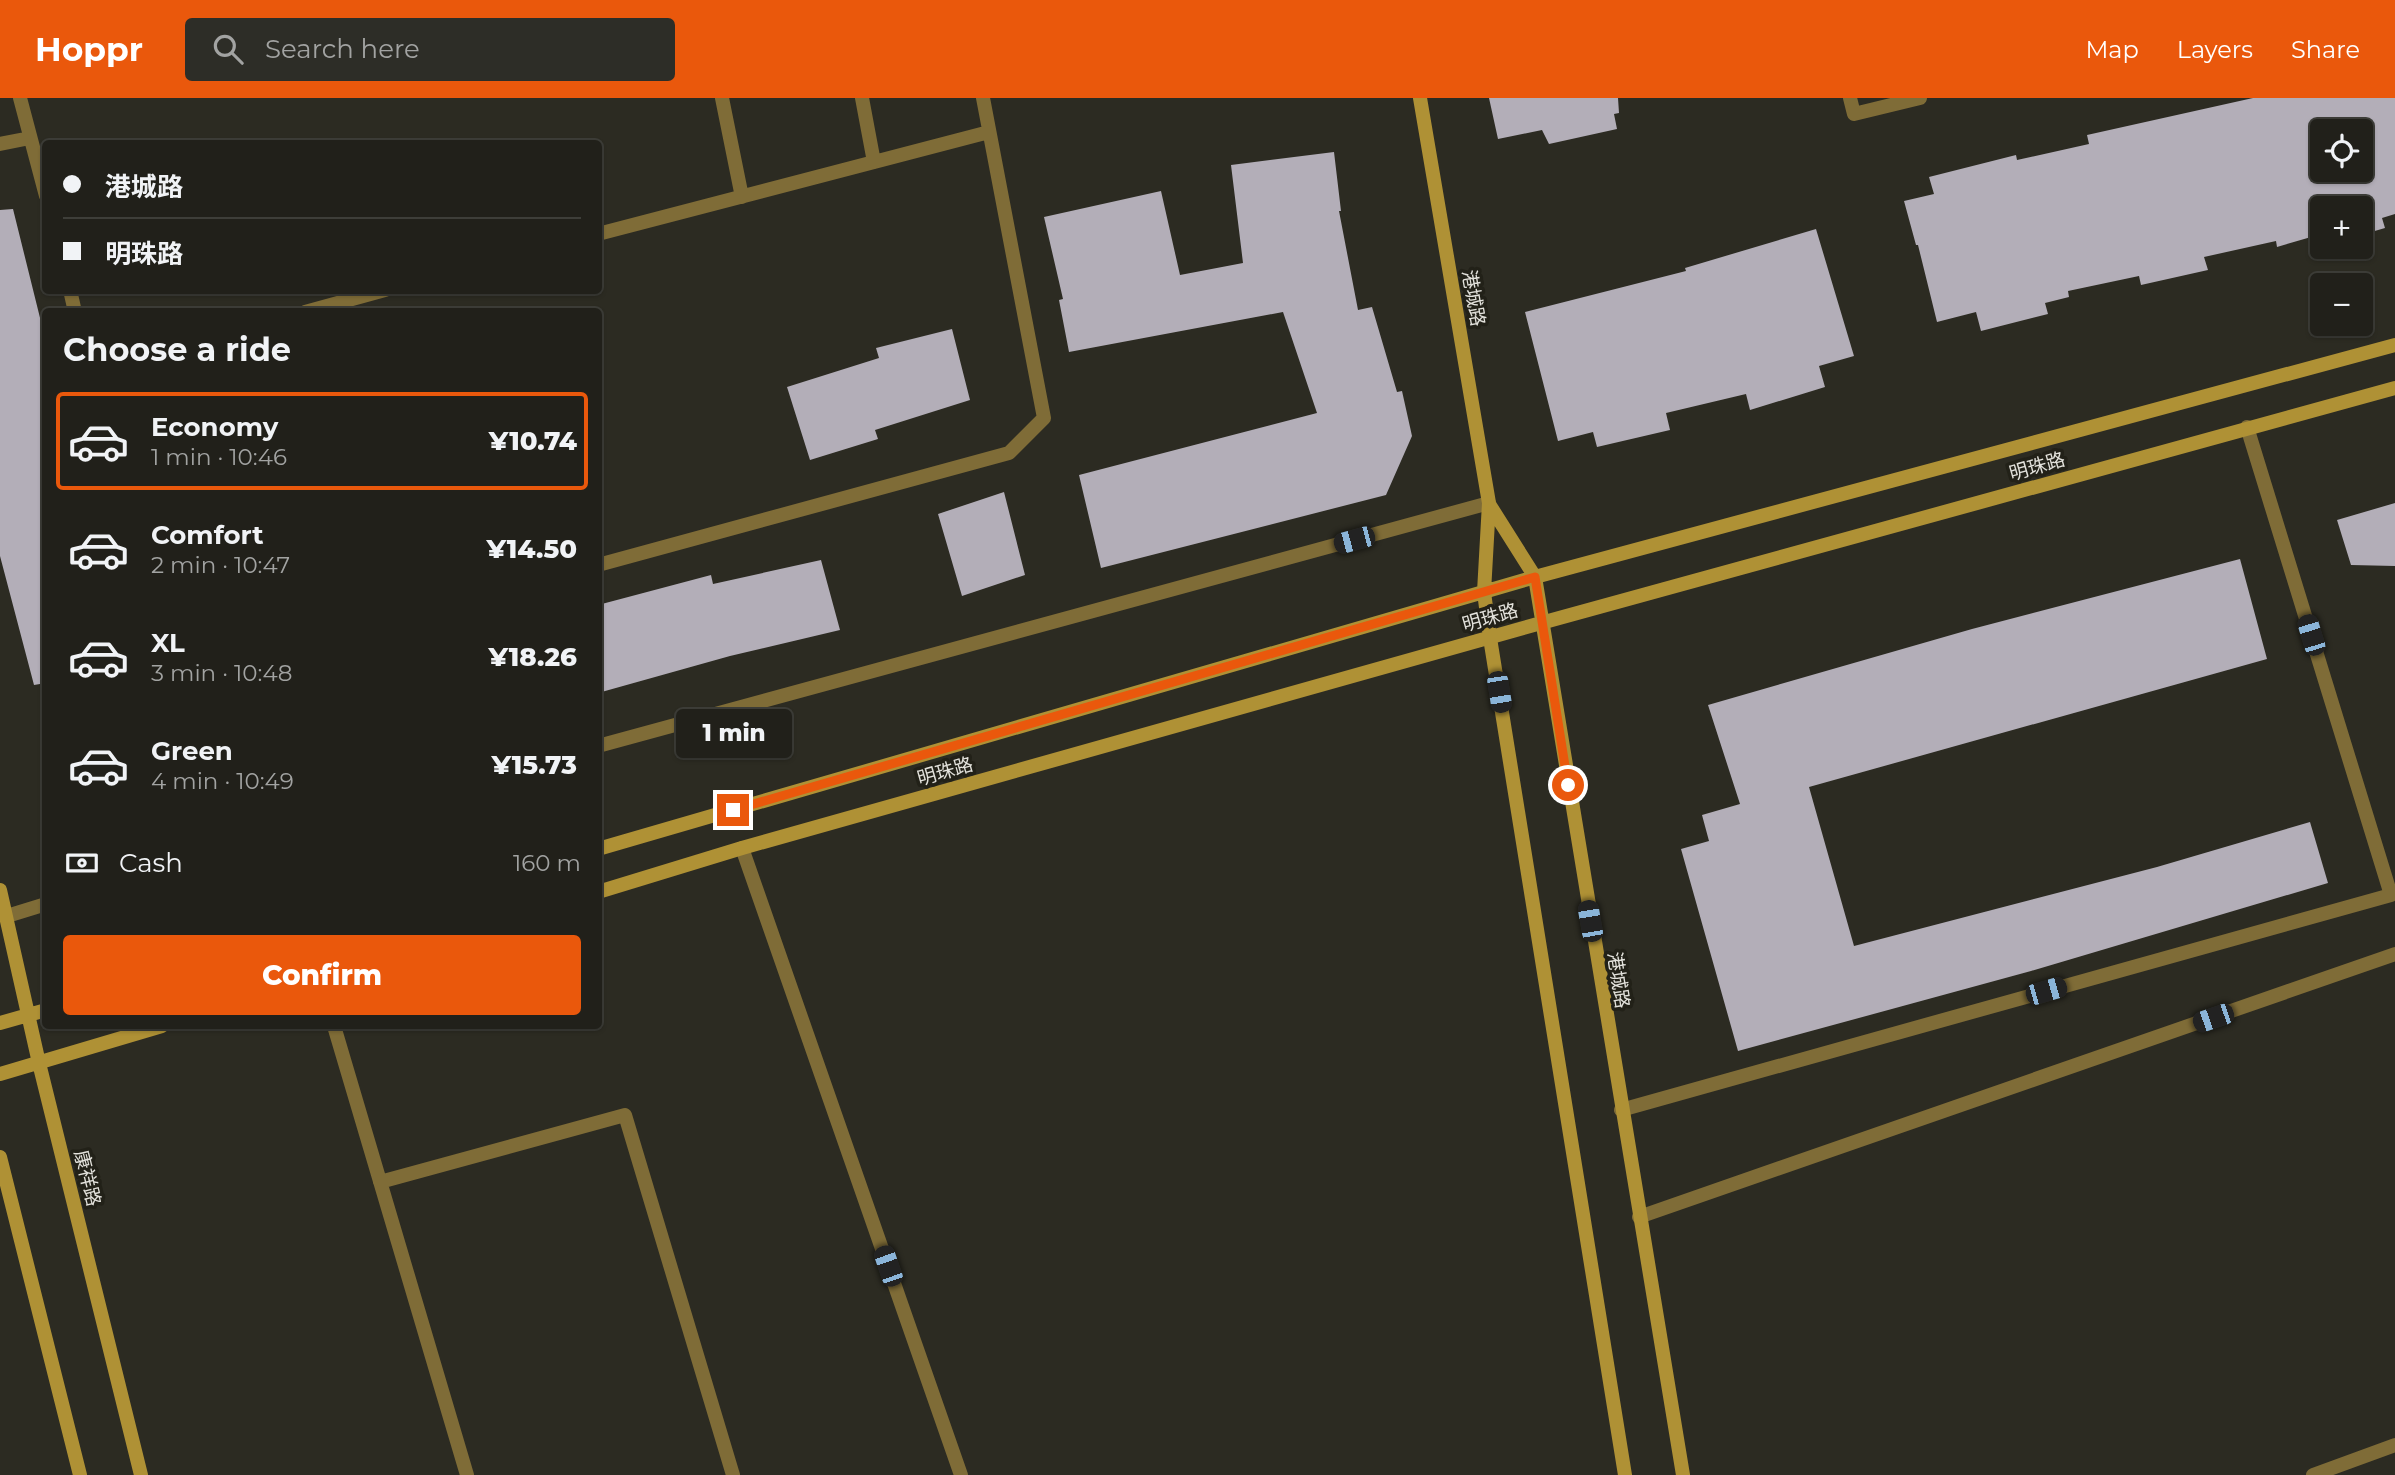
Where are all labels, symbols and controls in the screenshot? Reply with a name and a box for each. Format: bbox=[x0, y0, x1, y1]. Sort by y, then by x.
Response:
search box bbox=[185, 18, 675, 81]
text: Hoppr bbox=[35, 29, 143, 69]
icon: search bbox=[209, 30, 247, 68]
text: Search here bbox=[265, 33, 420, 65]
text: Map bbox=[2085, 35, 2139, 64]
text: Layers bbox=[2177, 35, 2253, 64]
text: Share bbox=[2291, 35, 2360, 64]
map controls bbox=[2310, 119, 2373, 336]
button: locate bbox=[2310, 119, 2373, 182]
text: 港城路 bbox=[105, 171, 183, 203]
button: + bbox=[2310, 196, 2373, 259]
text: 明珠路 bbox=[105, 238, 183, 270]
street label: 港城路 bbox=[1457, 268, 1490, 328]
button: − bbox=[2310, 273, 2373, 336]
text: Choose a ride bbox=[63, 330, 291, 369]
icon: car bbox=[67, 410, 130, 473]
text: Economy bbox=[151, 411, 278, 443]
text: ¥10.74 bbox=[489, 425, 577, 457]
text: 1 min · 10:46 bbox=[151, 443, 287, 471]
street label: 明珠路 bbox=[2007, 448, 2068, 485]
icon: car bbox=[67, 518, 130, 581]
text: Comfort bbox=[151, 519, 263, 551]
car bbox=[1331, 524, 1378, 556]
text: ¥14.50 bbox=[486, 533, 577, 565]
text: 2 min · 10:47 bbox=[151, 551, 290, 579]
street label: 明珠路 bbox=[1460, 599, 1521, 636]
car bbox=[2295, 612, 2328, 658]
icon: car bbox=[67, 626, 130, 689]
text: XL bbox=[151, 627, 185, 659]
text: ¥18.26 bbox=[488, 641, 577, 673]
text: 3 min · 10:48 bbox=[151, 659, 293, 687]
car bbox=[1486, 670, 1513, 714]
callout: 1 min bbox=[675, 708, 791, 758]
text: 1 min bbox=[702, 719, 766, 747]
icon: car bbox=[67, 734, 130, 797]
text: Green bbox=[151, 735, 233, 767]
text: ¥15.73 bbox=[491, 749, 577, 781]
street label: 明珠路 bbox=[915, 753, 976, 790]
text: 4 min · 10:49 bbox=[151, 767, 294, 795]
route start bbox=[1552, 769, 1584, 801]
route end bbox=[717, 794, 749, 826]
icon: cash bbox=[63, 844, 101, 882]
text: Cash bbox=[119, 847, 183, 879]
text: 160 m bbox=[513, 849, 581, 877]
car bbox=[1577, 898, 1604, 944]
button: Confirm bbox=[63, 935, 581, 1015]
street label: 港城路 bbox=[1603, 950, 1634, 1010]
car bbox=[2023, 975, 2070, 1007]
car bbox=[2190, 1001, 2237, 1035]
street label: 康祥路 bbox=[69, 1148, 106, 1209]
car bbox=[872, 1243, 905, 1289]

